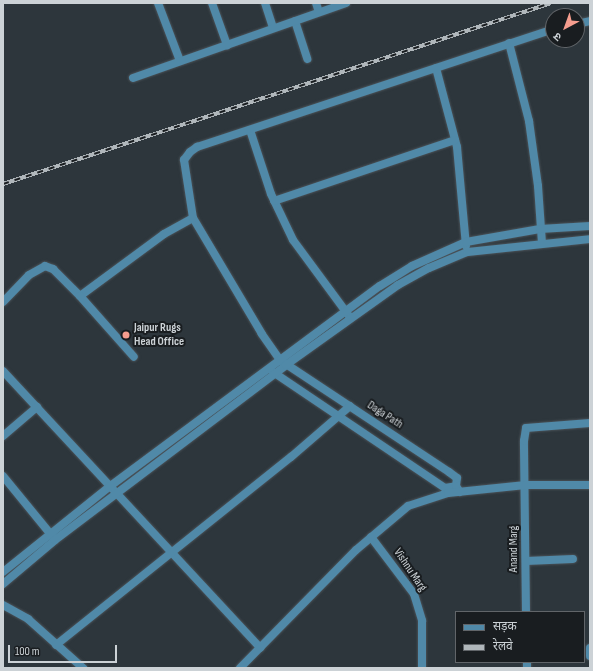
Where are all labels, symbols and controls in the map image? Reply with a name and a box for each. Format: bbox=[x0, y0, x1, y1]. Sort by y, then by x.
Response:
north arrow bbox=[545, 8, 585, 48]
text: उ bbox=[551, 30, 564, 44]
place label: Jaipur Rugs Head Office bbox=[134, 321, 184, 349]
marker: Jaipur Rugs Head Office bbox=[121, 330, 131, 340]
street label: Daga Path bbox=[364, 398, 406, 432]
street label: Anand Marg bbox=[507, 526, 521, 572]
street label: Vishnu Marg bbox=[390, 546, 430, 594]
legend bbox=[455, 611, 585, 663]
text: सड़क bbox=[493, 619, 517, 634]
scale bar bbox=[10, 637, 119, 663]
text: रेलवे bbox=[493, 639, 513, 654]
text: 100 m bbox=[15, 644, 40, 659]

